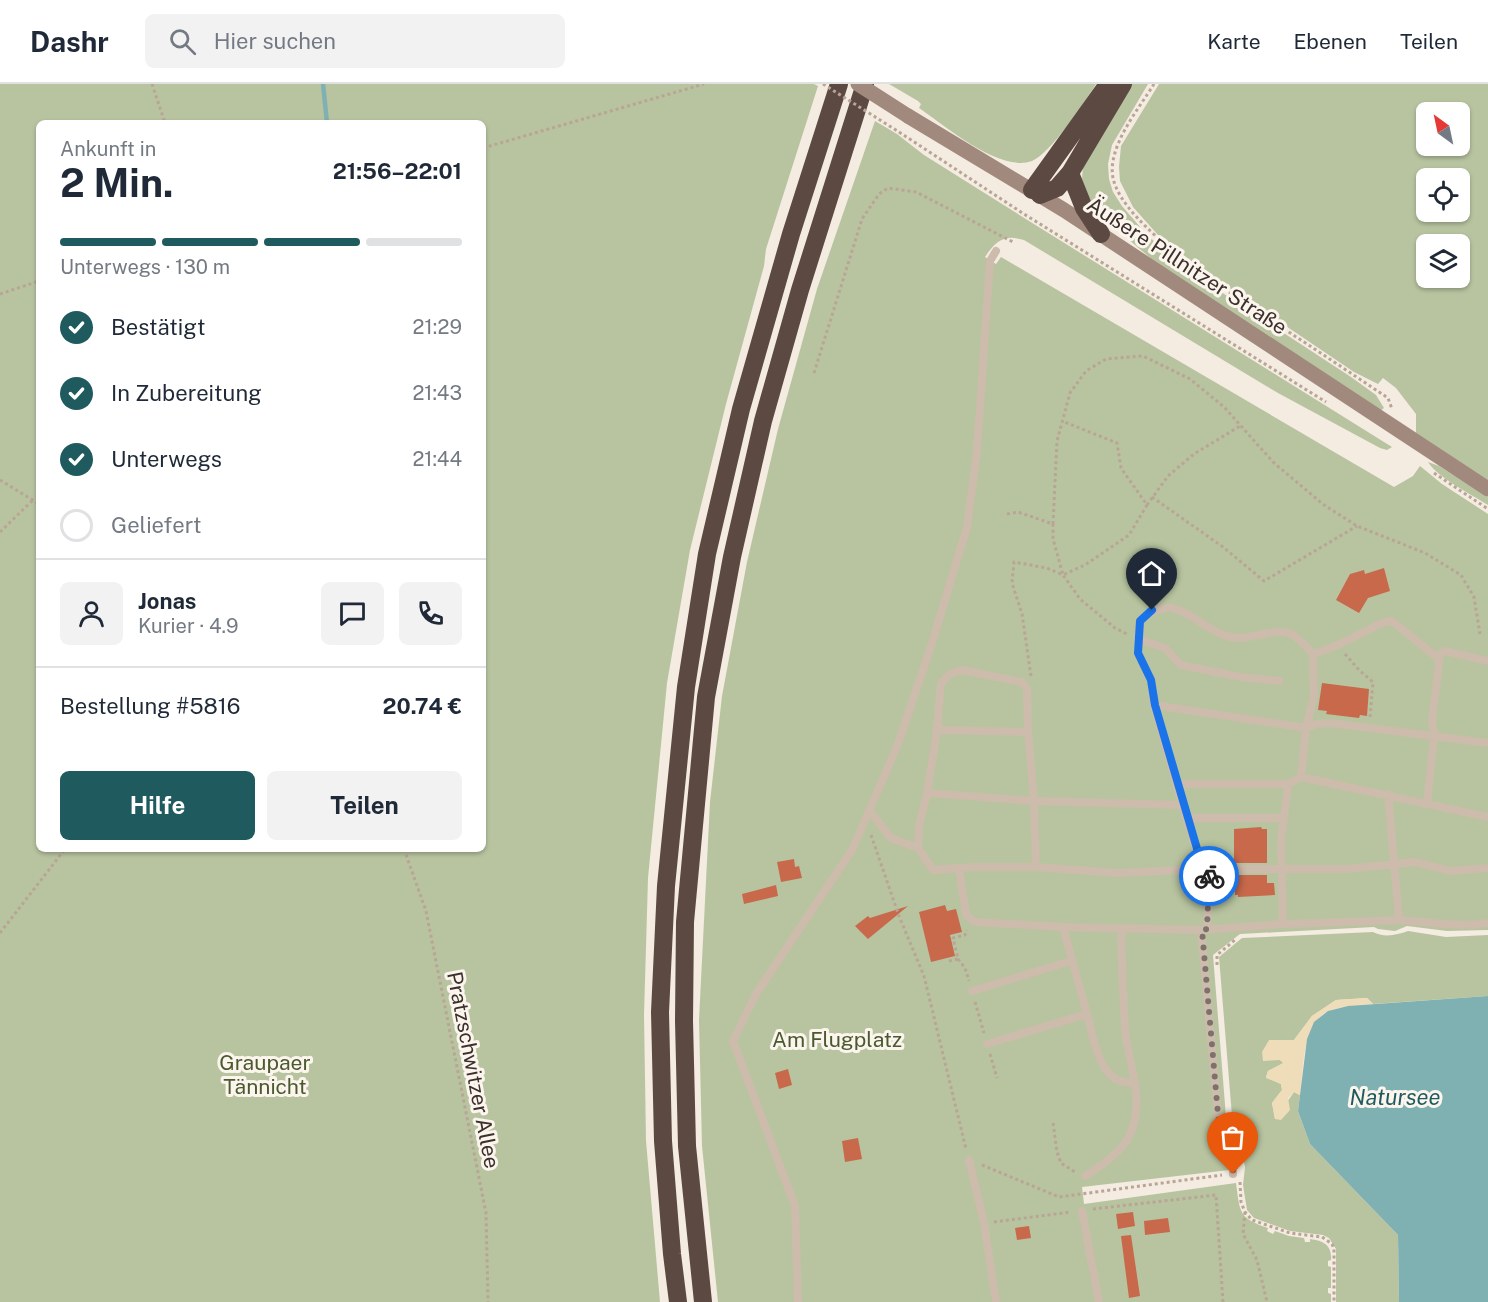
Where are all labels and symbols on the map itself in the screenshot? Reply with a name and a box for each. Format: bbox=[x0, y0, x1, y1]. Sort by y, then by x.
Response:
north arrow bbox=[1416, 102, 1470, 156]
street label: Äußere Pillnitzer Straße bbox=[1083, 192, 1292, 340]
pin bbox=[1126, 548, 1177, 610]
courier bbox=[1179, 846, 1239, 906]
street label: Pratzschwitzer Allee bbox=[442, 969, 505, 1170]
park label: Am Flugplatz bbox=[772, 1027, 902, 1052]
park label: Graupaer Tännicht bbox=[219, 1050, 311, 1099]
water label: Natursee bbox=[1350, 1084, 1440, 1110]
pin bbox=[1207, 1112, 1258, 1174]

